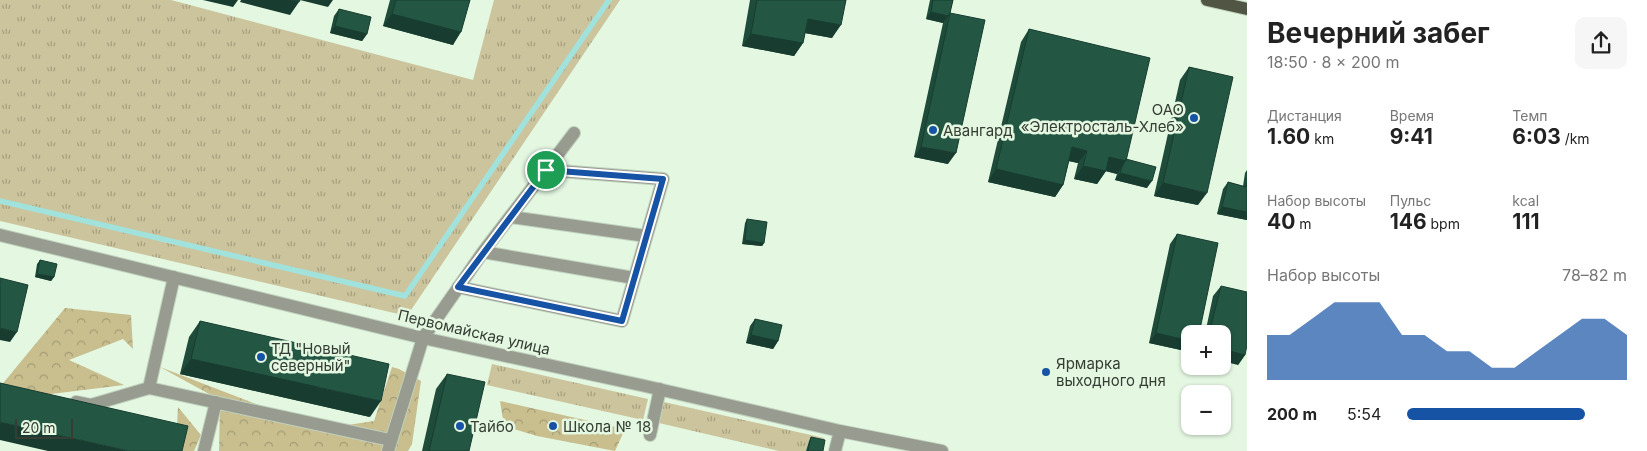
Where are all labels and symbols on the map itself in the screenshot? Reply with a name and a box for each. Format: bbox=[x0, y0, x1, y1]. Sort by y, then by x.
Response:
place label: ОАО «Электросталь-Хлеб» bbox=[1021, 100, 1184, 136]
marker: ОАО «Электросталь-Хлеб» bbox=[1188, 112, 1200, 124]
place label: Авангард bbox=[943, 121, 1013, 140]
marker: Авангард bbox=[927, 124, 939, 136]
pin bbox=[525, 149, 567, 191]
street label: Первомайская улица bbox=[396, 305, 552, 359]
place label: ТД "Новый северный" bbox=[271, 339, 351, 375]
marker: ТД "Новый северный" bbox=[255, 351, 267, 363]
place label: Ярмарка выходного дня bbox=[1056, 354, 1166, 390]
marker: Ярмарка выходного дня bbox=[1040, 366, 1052, 378]
scale bar bbox=[15, 416, 72, 439]
place label: Тайбо bbox=[470, 417, 514, 436]
place label: Школа № 18 bbox=[563, 417, 651, 436]
marker: Тайбо bbox=[454, 420, 466, 432]
marker: Школа № 18 bbox=[547, 420, 559, 432]

